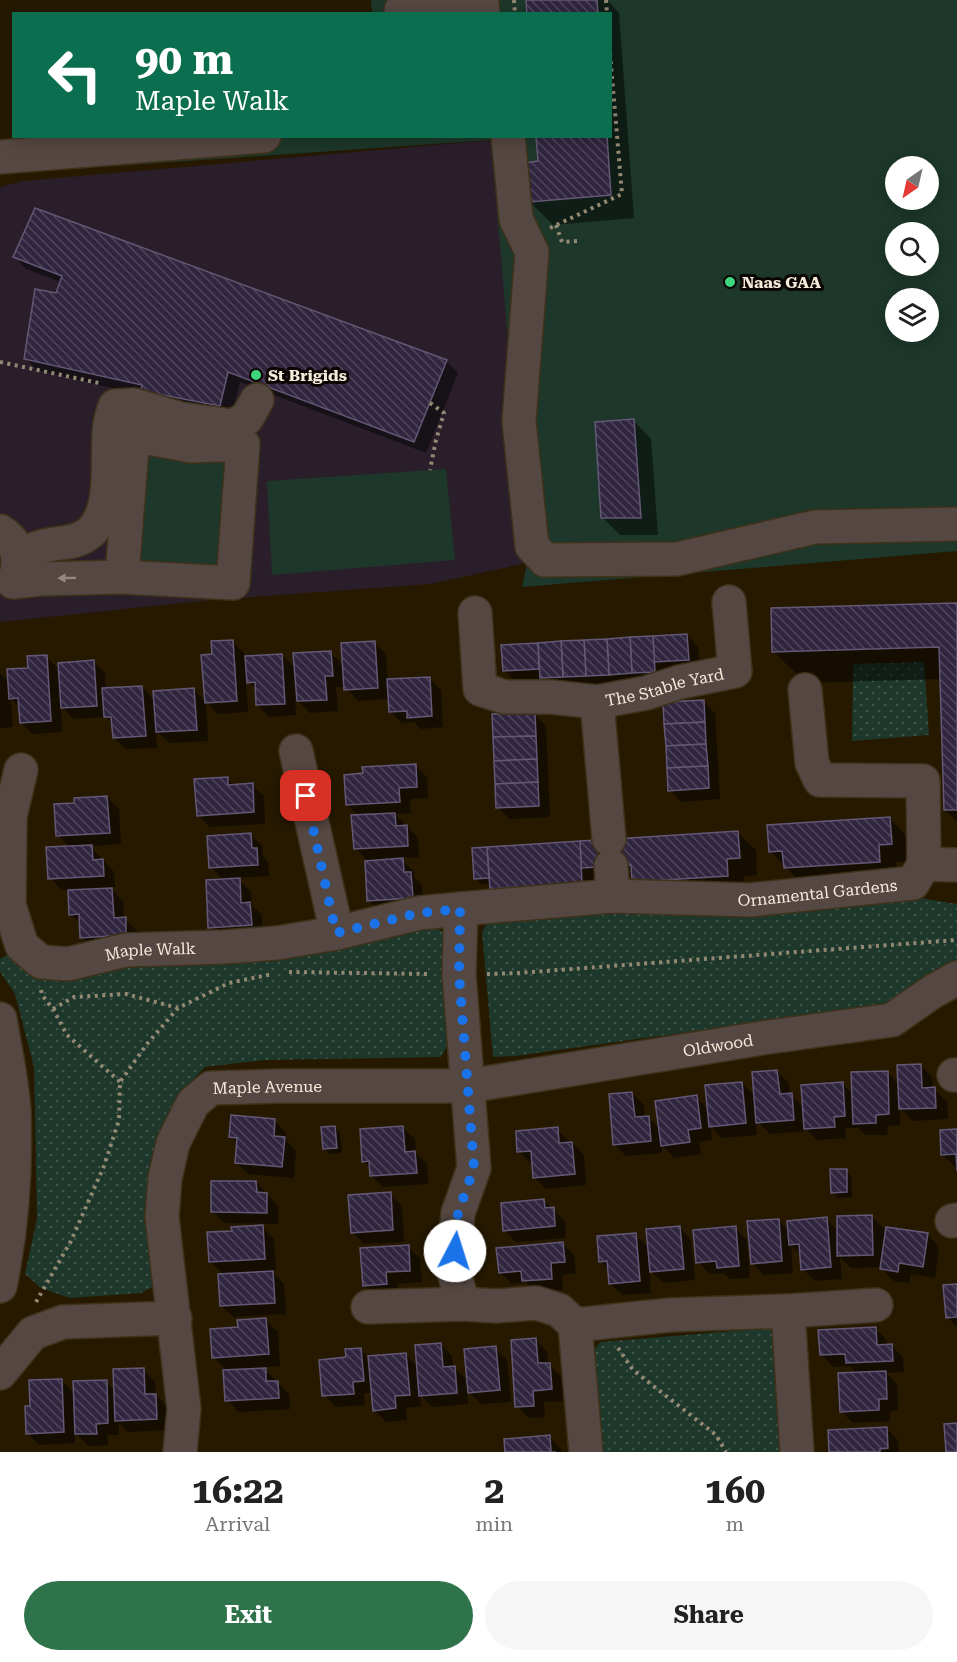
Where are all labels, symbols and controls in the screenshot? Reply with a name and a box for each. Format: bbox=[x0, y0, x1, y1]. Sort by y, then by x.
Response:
text: 90 m bbox=[135, 35, 233, 84]
icon: left bbox=[36, 36, 114, 114]
text: Maple Walk bbox=[135, 85, 289, 117]
north arrow bbox=[885, 156, 939, 210]
map controls bbox=[885, 156, 939, 342]
button: search bbox=[885, 222, 939, 276]
place label: Naas GAA bbox=[742, 273, 822, 292]
marker: Naas GAA bbox=[723, 275, 737, 289]
button: layers bbox=[885, 288, 939, 342]
place label: St Brigids bbox=[268, 366, 347, 385]
marker: St Brigids bbox=[249, 368, 263, 382]
one-way arrow bbox=[57, 574, 76, 583]
street label: The Stable Yard bbox=[604, 664, 726, 710]
pin bbox=[280, 770, 331, 821]
icon: arrive bbox=[289, 779, 322, 812]
street label: Ornamental Gardens bbox=[737, 875, 899, 910]
street label: Maple Walk bbox=[103, 938, 196, 964]
street label: Oldwood bbox=[682, 1030, 755, 1060]
street label: Maple Avenue bbox=[212, 1076, 322, 1097]
position arrow bbox=[423, 1219, 487, 1283]
text: 16:22 bbox=[192, 1470, 284, 1512]
text: 2 bbox=[484, 1470, 504, 1512]
text: 160 bbox=[705, 1470, 765, 1512]
text: Arrival bbox=[205, 1512, 270, 1536]
text: min bbox=[475, 1512, 513, 1536]
text: m bbox=[726, 1512, 744, 1536]
button: Exit bbox=[24, 1581, 473, 1650]
button: Share bbox=[485, 1581, 933, 1650]

